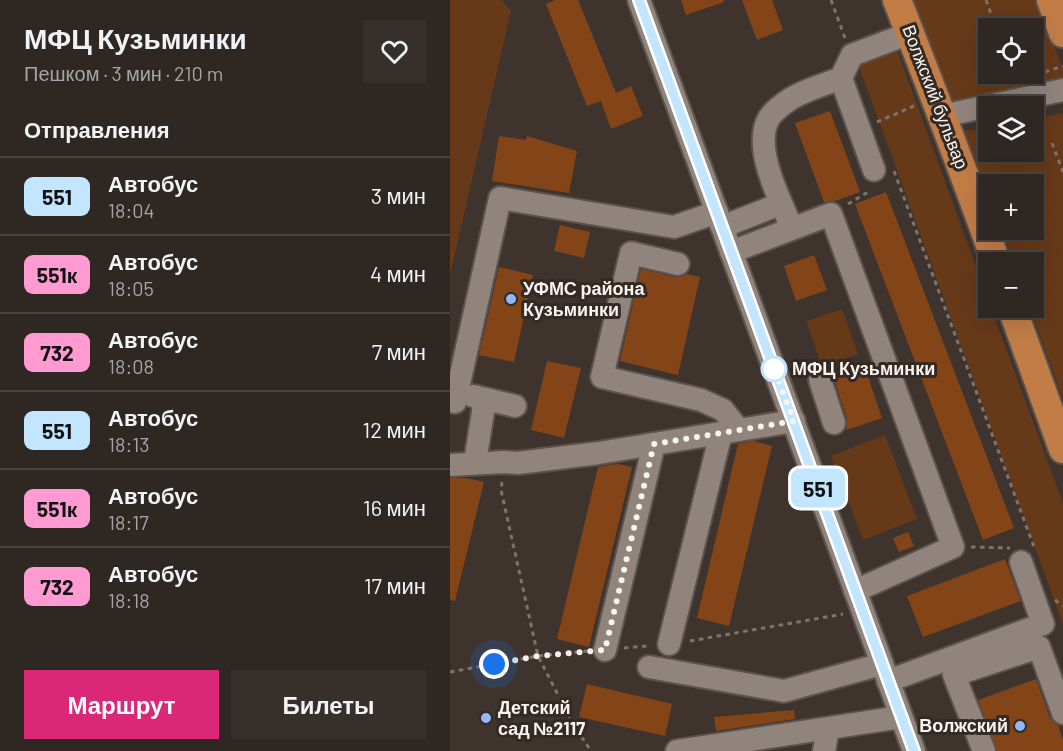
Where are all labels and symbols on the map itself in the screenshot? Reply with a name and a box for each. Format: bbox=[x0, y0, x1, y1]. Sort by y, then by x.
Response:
street label: Волжский бульвар bbox=[898, 21, 974, 172]
place label: УФМС района Кузьминки bbox=[523, 277, 645, 320]
marker: УФМС района Кузьминки bbox=[504, 292, 518, 306]
marker: МФЦ Кузьминки bbox=[761, 356, 787, 382]
place label: МФЦ Кузьминки bbox=[792, 357, 935, 379]
line badge: 551 bbox=[784, 468, 853, 508]
your location bbox=[479, 649, 509, 679]
place label: Детский сад №2117 bbox=[498, 696, 585, 739]
marker: Детский сад №2117 bbox=[479, 711, 493, 725]
place label: Волжский bbox=[919, 714, 1008, 736]
marker: Волжский bbox=[1013, 719, 1027, 733]

